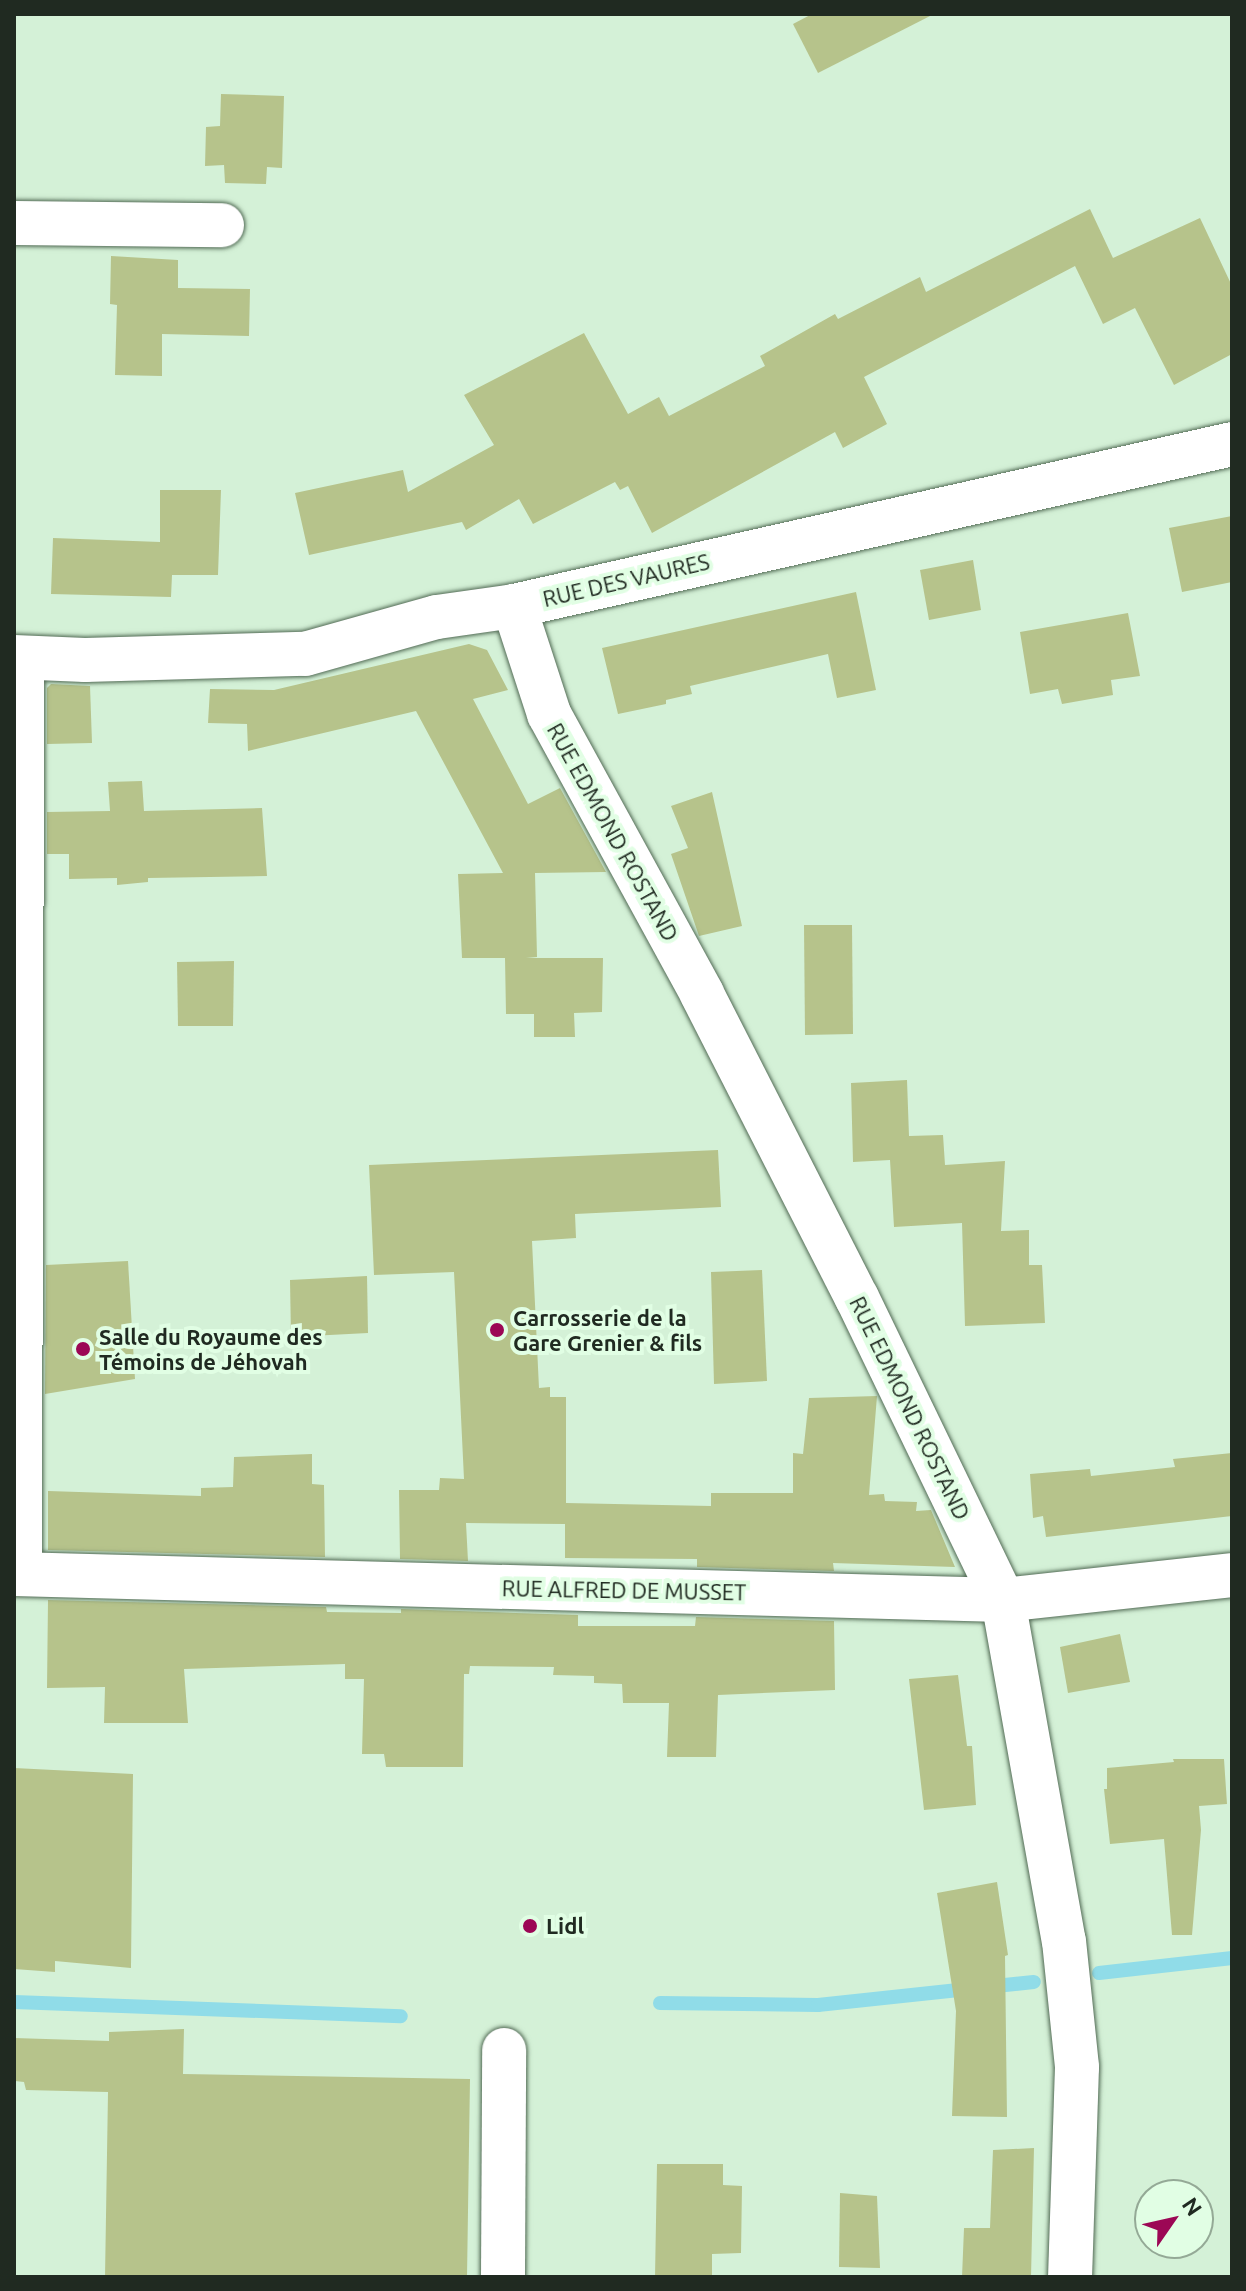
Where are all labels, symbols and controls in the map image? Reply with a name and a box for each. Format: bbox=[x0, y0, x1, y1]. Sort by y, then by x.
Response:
street label: RUE DES VAURES bbox=[540, 548, 712, 612]
street label: RUE EDMOND ROSTAND bbox=[542, 718, 684, 946]
street label: RUE EDMOND ROSTAND bbox=[844, 1292, 976, 1524]
place label: Carrosserie de la Gare Grenier & fils bbox=[513, 1304, 702, 1356]
marker: Carrosserie de la Gare Grenier & fils bbox=[488, 1321, 506, 1339]
place label: Salle du Royaume des Témoins de Jéhovah bbox=[99, 1323, 323, 1374]
marker: Salle du Royaume des Témoins de Jéhovah bbox=[74, 1340, 92, 1358]
street label: RUE ALFRED DE MUSSET bbox=[502, 1575, 746, 1605]
place label: Lidl bbox=[546, 1913, 584, 1939]
marker: Lidl bbox=[521, 1917, 539, 1935]
north arrow bbox=[1134, 2179, 1214, 2259]
text: N bbox=[1178, 2193, 1208, 2220]

